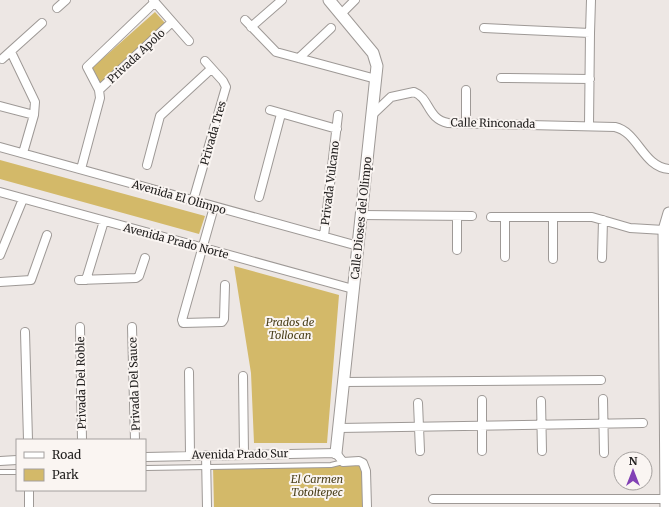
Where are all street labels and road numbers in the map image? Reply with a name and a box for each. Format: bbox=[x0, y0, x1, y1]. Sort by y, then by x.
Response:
street label: Privada Apolo bbox=[104, 25, 168, 86]
street label: Privada Tres bbox=[197, 99, 229, 167]
street label: Calle Rinconada bbox=[451, 115, 536, 131]
street label: Privada Vulcano bbox=[318, 139, 342, 226]
street label: Calle Dioses del Olimpo bbox=[348, 155, 374, 280]
street label: Avenida El Olimpo bbox=[129, 177, 228, 217]
street label: Avenida Prado Norte bbox=[121, 220, 230, 262]
street label: Privada Del Roble bbox=[73, 336, 89, 429]
street label: Privada Del Sauce bbox=[125, 337, 143, 431]
street label: Avenida Prado Sur bbox=[191, 446, 289, 462]

